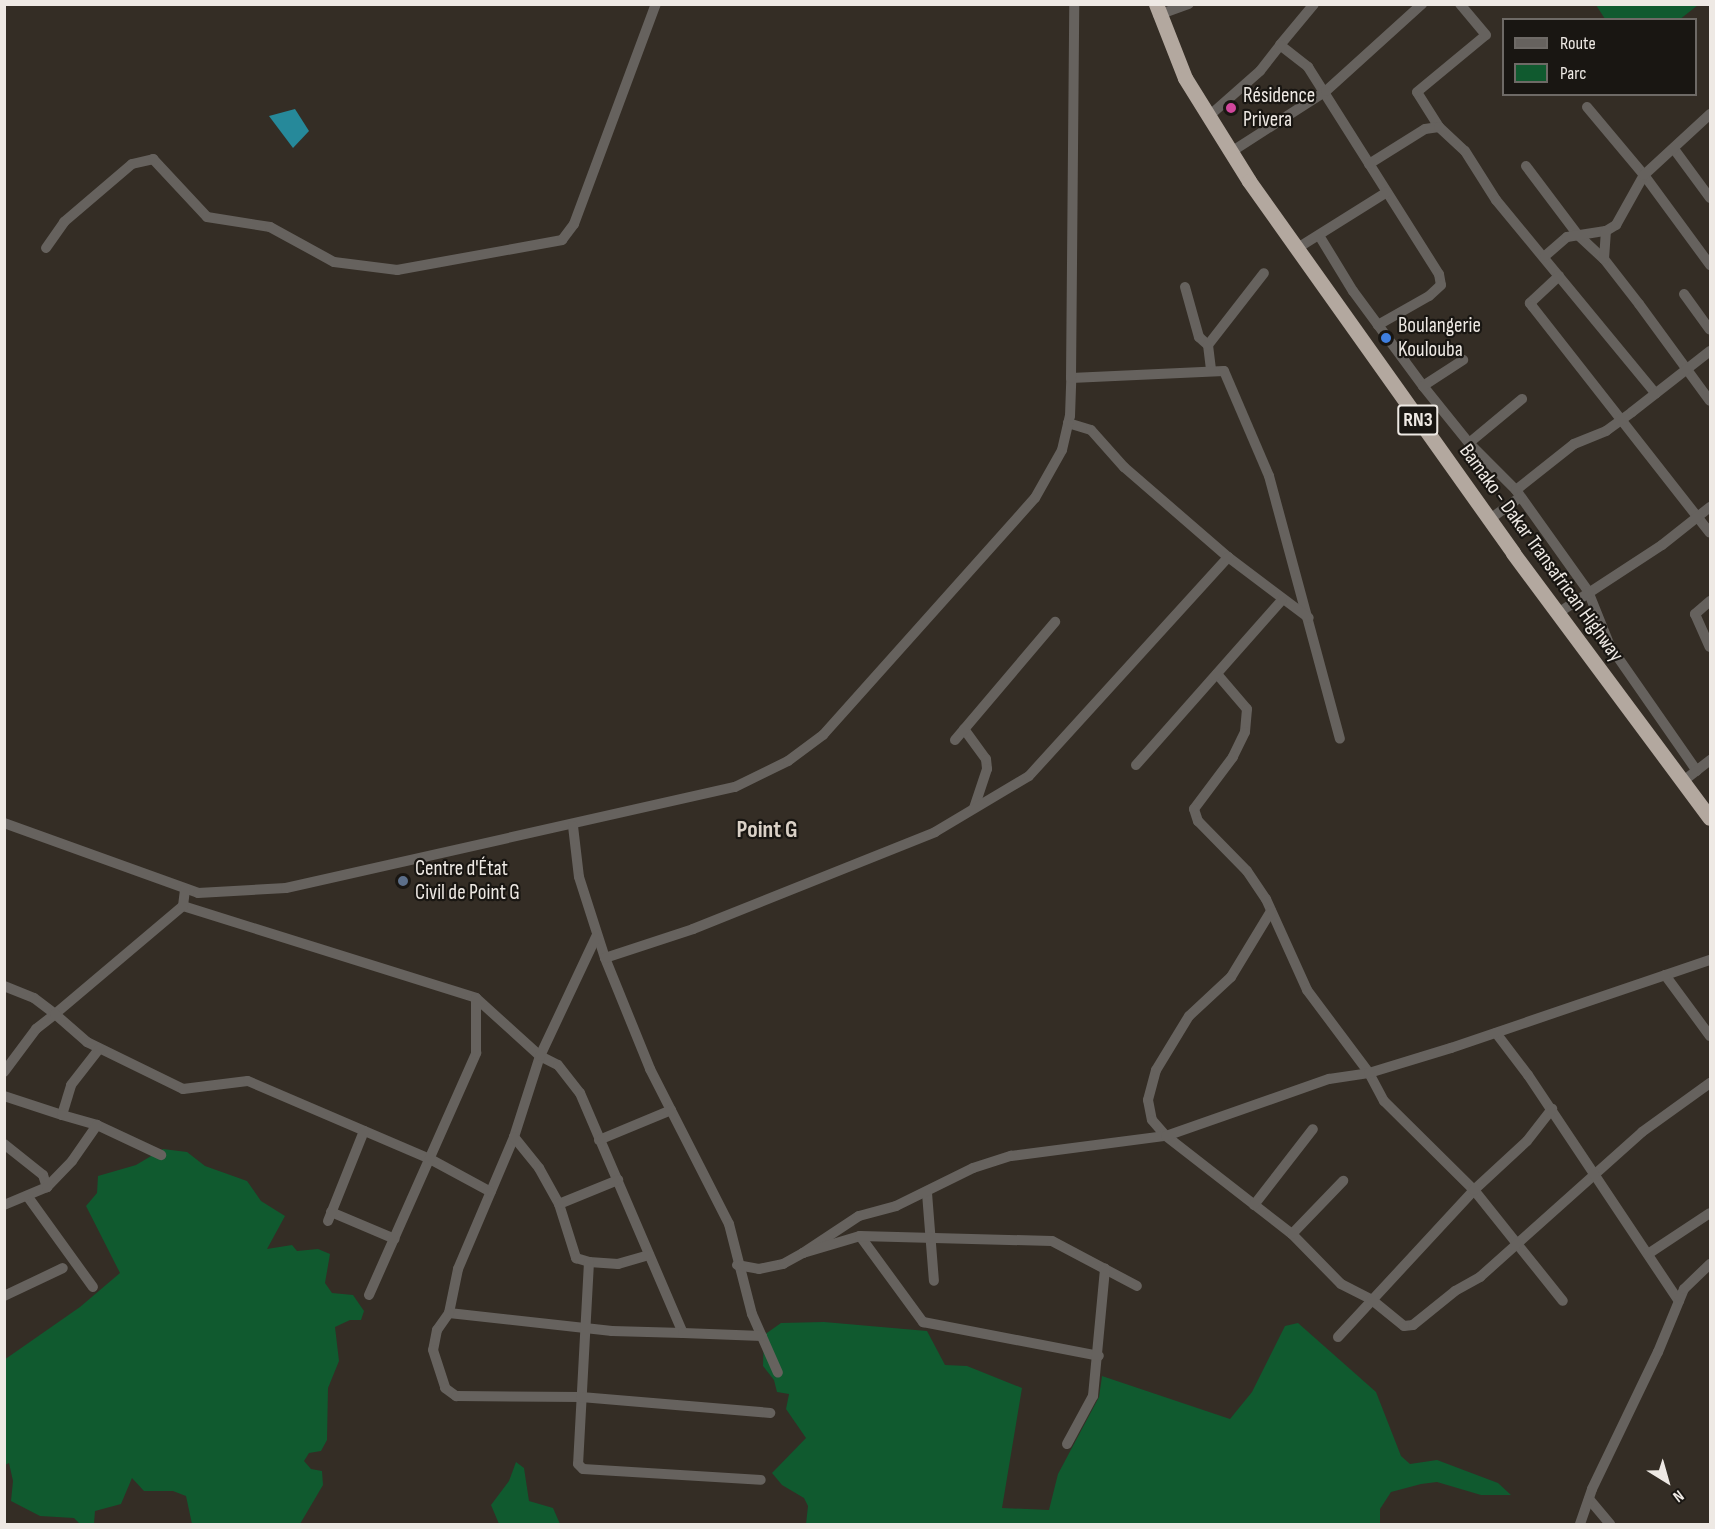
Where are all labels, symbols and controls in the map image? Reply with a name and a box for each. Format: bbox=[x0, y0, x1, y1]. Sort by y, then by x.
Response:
legend bbox=[1502, 18, 1697, 96]
text: Route bbox=[1560, 33, 1596, 54]
text: Parc bbox=[1560, 63, 1586, 84]
place label: Résidence Privera bbox=[1243, 83, 1315, 133]
marker: Résidence Privera bbox=[1224, 101, 1238, 115]
place label: Boulangerie Koulouba bbox=[1398, 313, 1481, 363]
marker: Boulangerie Koulouba bbox=[1379, 331, 1393, 345]
road number: RN3 bbox=[1397, 403, 1439, 437]
street label: Bamako - Dakar Transafrican Highway bbox=[1454, 439, 1628, 667]
district label: Point G bbox=[736, 816, 798, 844]
place label: Centre d'État Civil de Point G bbox=[415, 856, 520, 906]
marker: Centre d'État Civil de Point G bbox=[396, 874, 410, 888]
north arrow bbox=[1637, 1451, 1697, 1511]
text: N bbox=[1669, 1486, 1687, 1506]

